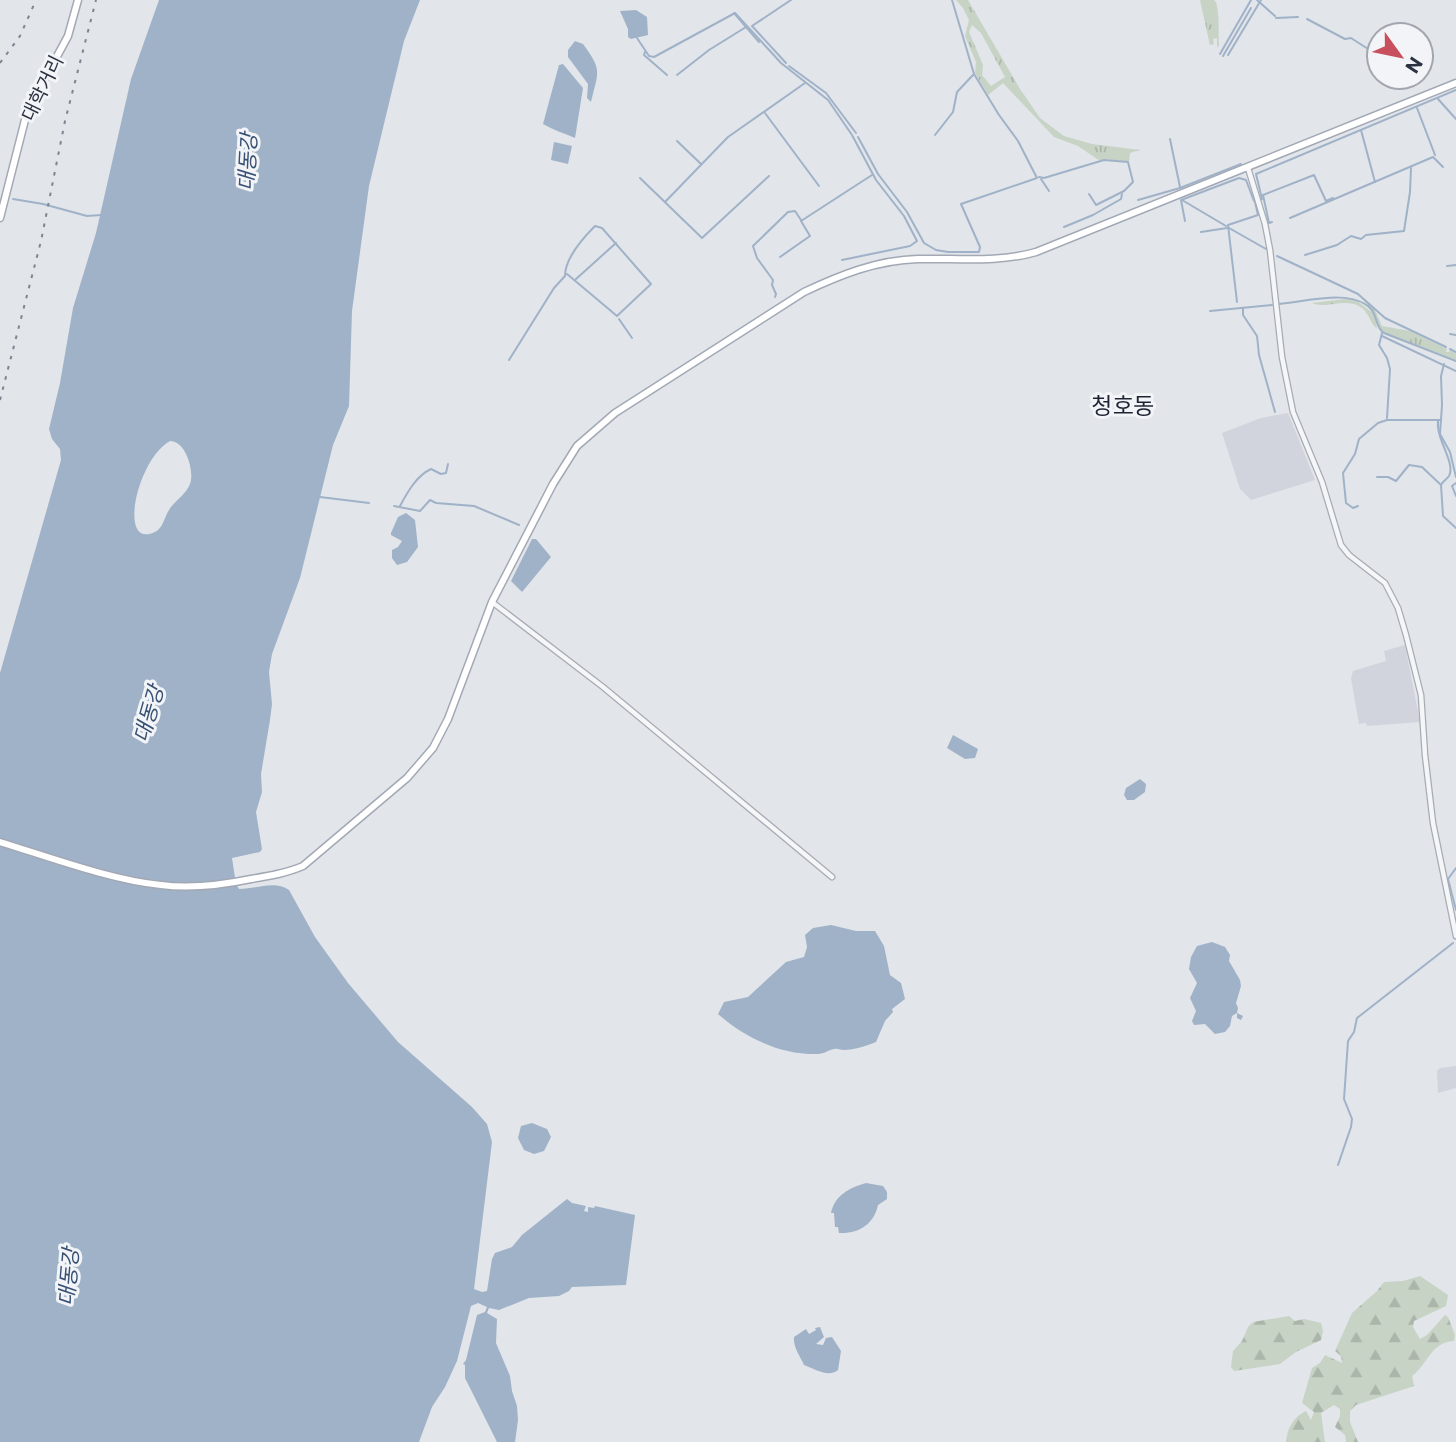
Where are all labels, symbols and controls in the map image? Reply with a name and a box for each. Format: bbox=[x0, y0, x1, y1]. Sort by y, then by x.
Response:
north arrow bbox=[1365, 21, 1435, 91]
street label: 대학거리 bbox=[16, 51, 67, 124]
text: N bbox=[1401, 53, 1428, 78]
water label: 대동강 bbox=[233, 130, 261, 192]
district label: 청호동 bbox=[1091, 391, 1155, 419]
water label: 대동강 bbox=[128, 680, 168, 745]
water label: 대동강 bbox=[53, 1244, 83, 1307]

